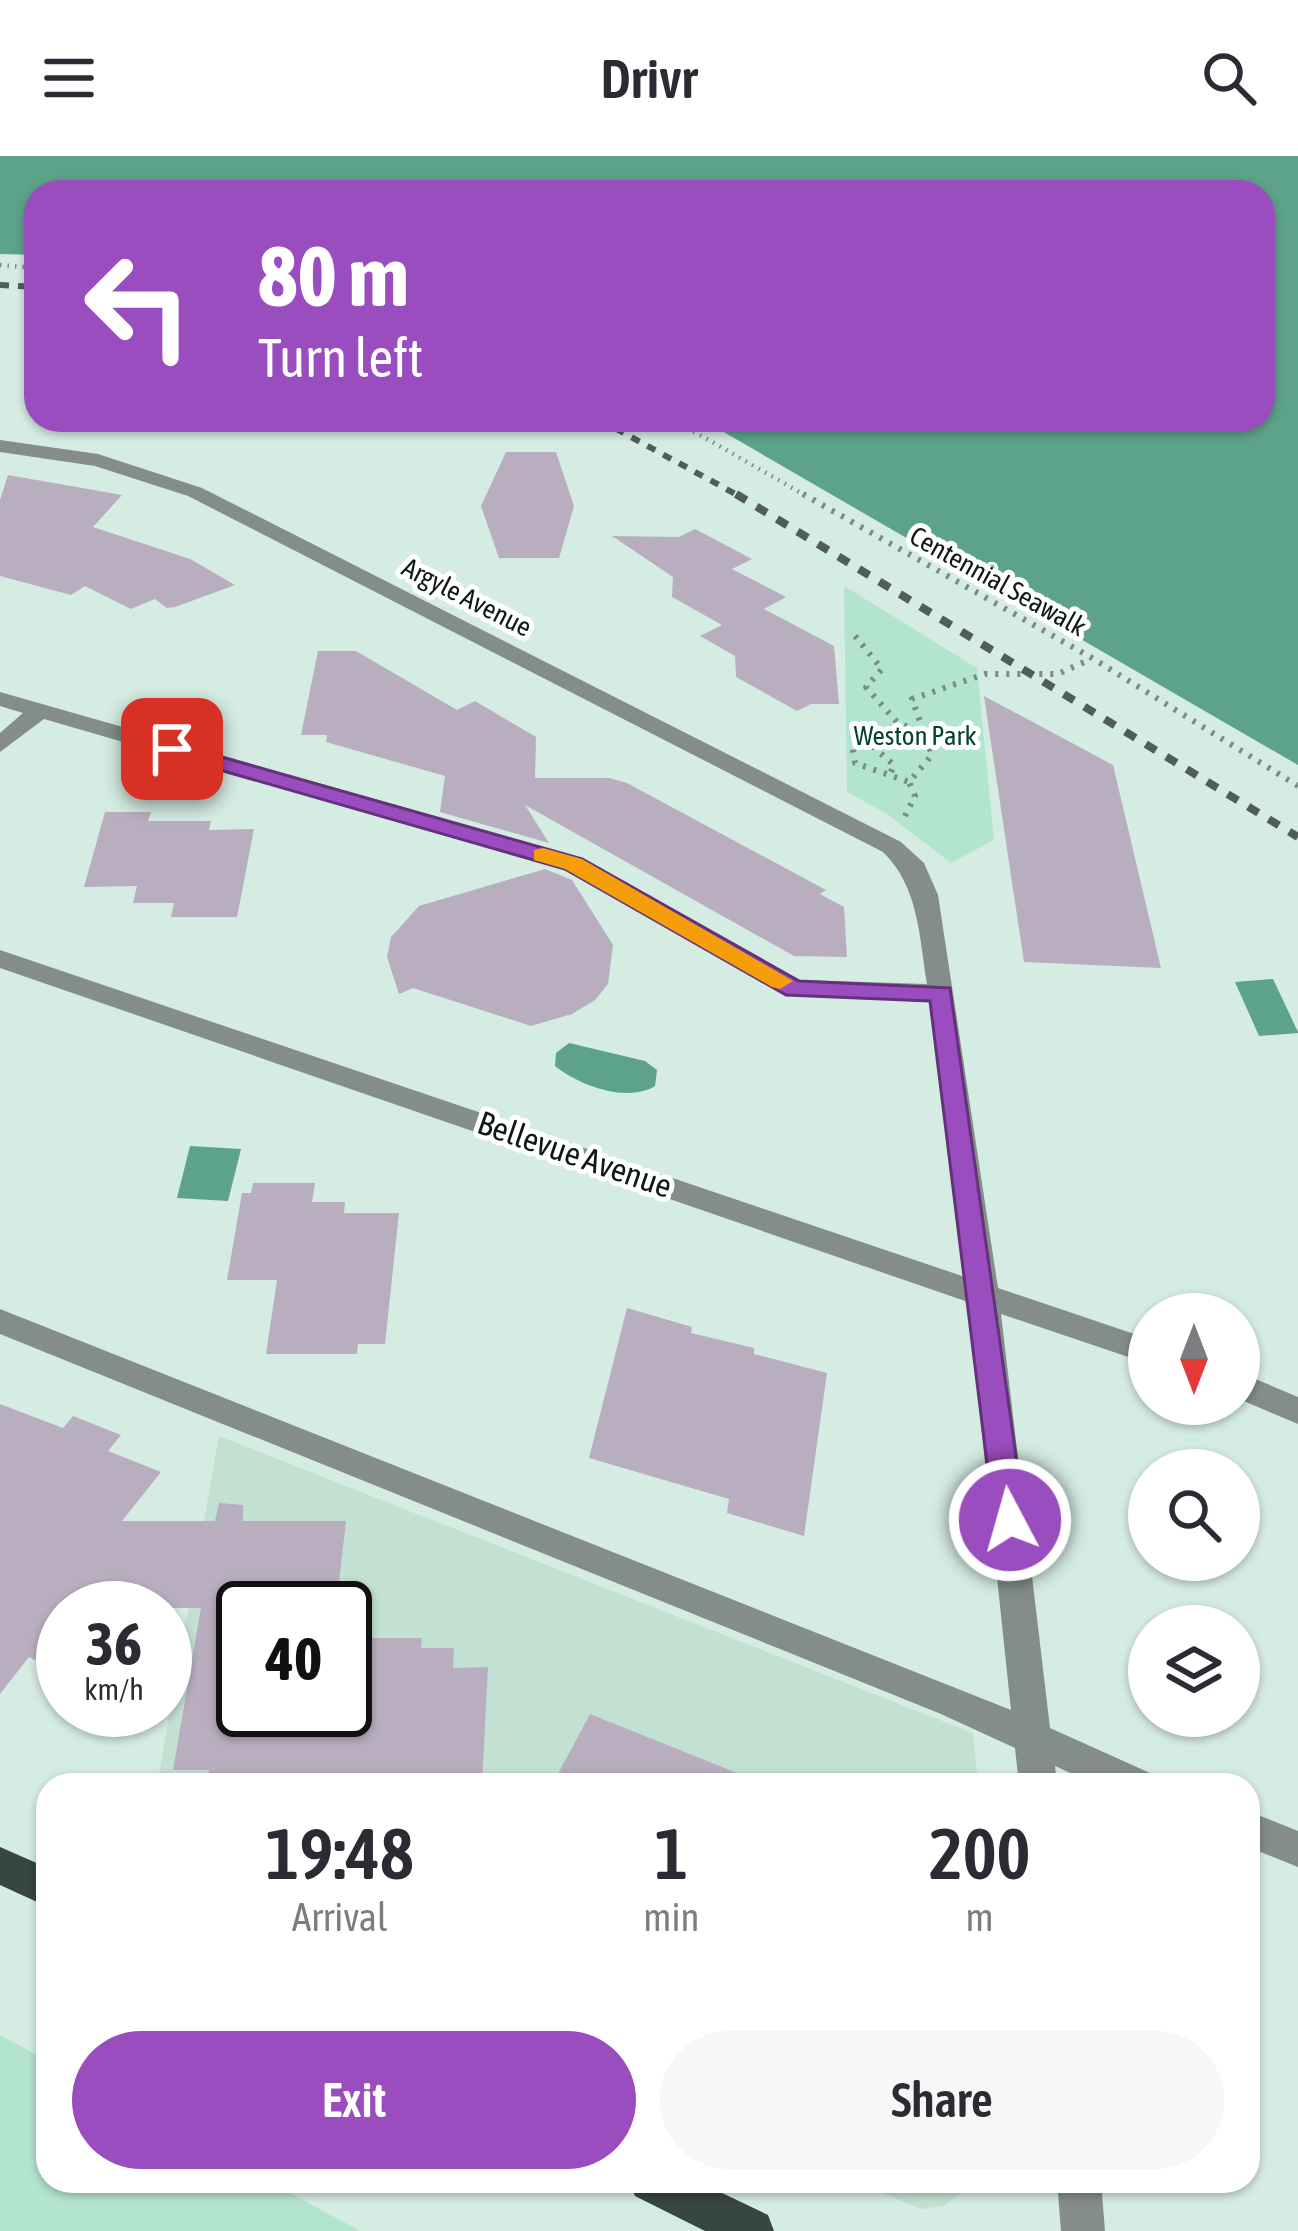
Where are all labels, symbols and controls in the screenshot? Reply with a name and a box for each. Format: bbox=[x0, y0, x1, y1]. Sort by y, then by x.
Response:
icon: menu bbox=[36, 45, 102, 111]
icon: search bbox=[1196, 45, 1262, 111]
text: Drivr bbox=[601, 48, 697, 109]
icon: left bbox=[60, 228, 216, 384]
text: 80 m bbox=[258, 228, 409, 324]
text: Turn left bbox=[258, 327, 423, 388]
street label: Centennial Seawalk bbox=[904, 520, 1092, 642]
street label: Argyle Avenue bbox=[397, 551, 537, 643]
pin bbox=[121, 698, 223, 800]
icon: arrive bbox=[139, 716, 205, 782]
park label: Weston Park bbox=[854, 720, 976, 751]
street label: Bellevue Avenue bbox=[473, 1103, 677, 1205]
north arrow bbox=[1128, 1293, 1260, 1425]
map controls bbox=[1128, 1293, 1260, 1737]
button: search bbox=[1128, 1449, 1260, 1581]
position arrow bbox=[947, 1457, 1073, 1583]
speed limit sign: 40 bbox=[216, 1581, 372, 1737]
button: layers bbox=[1128, 1605, 1260, 1737]
text: 36 bbox=[86, 1609, 142, 1678]
text: km/h bbox=[84, 1672, 144, 1706]
text: 19:48 bbox=[266, 1812, 414, 1894]
text: 1 bbox=[654, 1812, 688, 1894]
text: 200 bbox=[929, 1812, 1030, 1894]
text: Arrival bbox=[292, 1895, 387, 1939]
text: min bbox=[643, 1895, 699, 1939]
text: m bbox=[966, 1895, 994, 1939]
button: Exit bbox=[72, 2031, 636, 2169]
button: Share bbox=[660, 2031, 1224, 2169]

